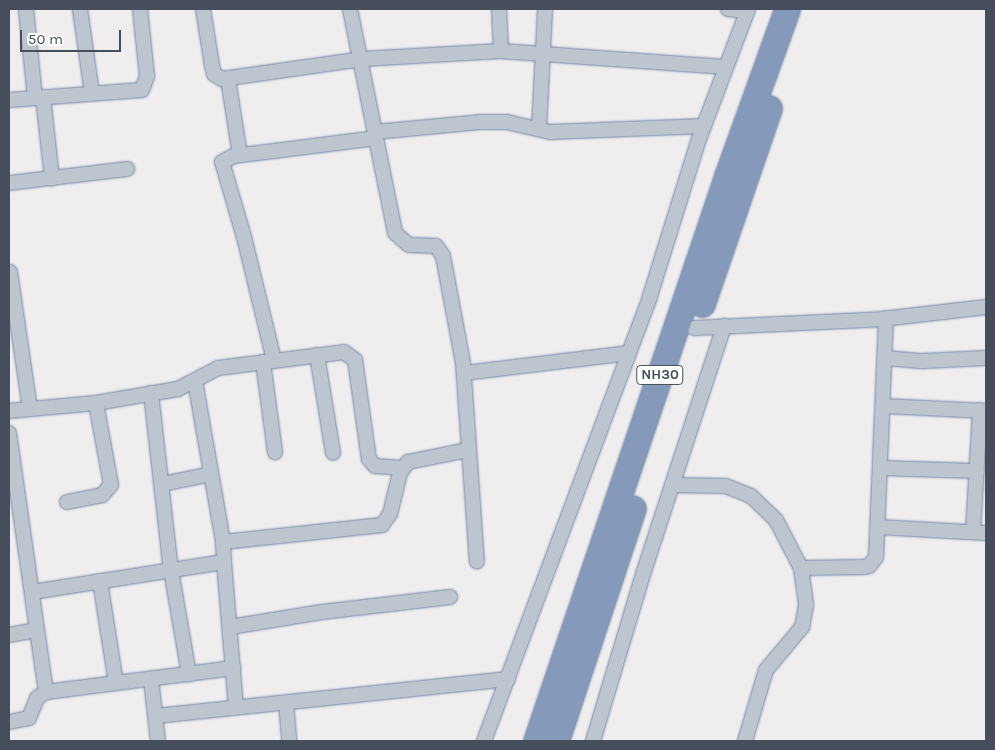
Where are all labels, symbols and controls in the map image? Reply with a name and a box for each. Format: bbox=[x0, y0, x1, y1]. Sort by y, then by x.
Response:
scale bar bbox=[22, 20, 124, 52]
text: 50 m bbox=[28, 30, 63, 48]
road number: NH30 bbox=[636, 364, 684, 386]

